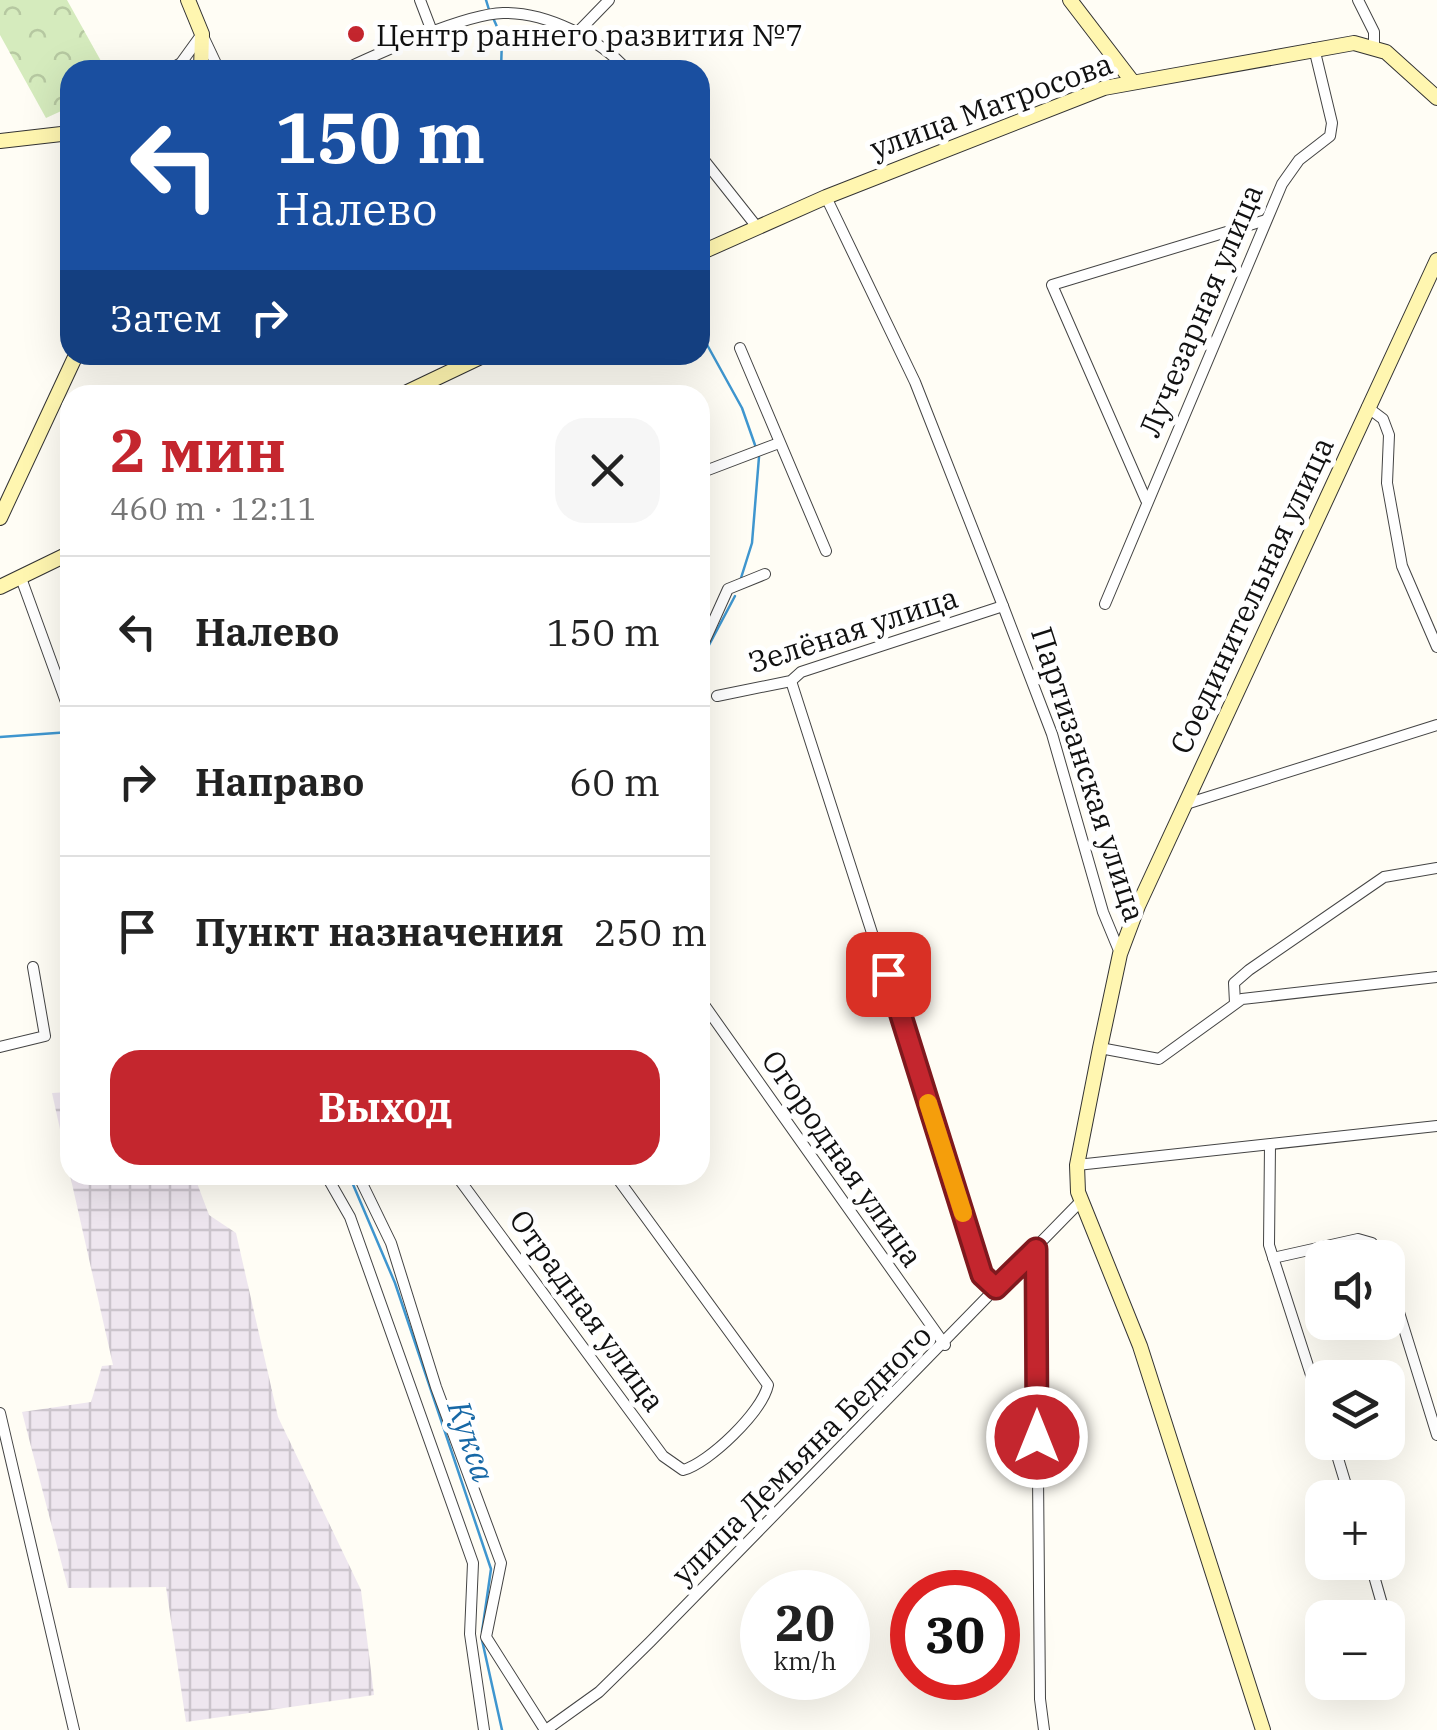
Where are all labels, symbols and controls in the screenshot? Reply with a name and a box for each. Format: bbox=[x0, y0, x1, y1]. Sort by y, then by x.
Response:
place label: Центр раннего развития №7 bbox=[376, 15, 803, 54]
marker: Центр раннего развития №7 bbox=[345, 23, 367, 45]
street label: улица Матросова bbox=[865, 43, 1117, 167]
text: 150 m bbox=[275, 91, 485, 182]
icon: left bbox=[110, 100, 240, 230]
street label: Лучезарная улица bbox=[1129, 178, 1271, 442]
text: Налево bbox=[275, 179, 437, 237]
icon: right bbox=[242, 290, 297, 345]
text: Затем bbox=[110, 293, 222, 342]
text: 2 мин bbox=[110, 410, 286, 489]
button: close bbox=[555, 418, 660, 523]
street label: Соединительная улица bbox=[1160, 430, 1342, 760]
text: 460 m · 12:11 bbox=[110, 487, 317, 529]
street label: Зелёная улица bbox=[743, 577, 963, 681]
icon: left bbox=[110, 604, 165, 659]
text: Налево bbox=[195, 607, 339, 656]
text: 150 m bbox=[547, 607, 660, 656]
street label: Партизанская улица bbox=[1023, 622, 1155, 926]
icon: right bbox=[110, 754, 165, 809]
text: Направо bbox=[195, 757, 364, 806]
text: 60 m bbox=[569, 757, 660, 806]
icon: arrive bbox=[110, 904, 165, 959]
text: Пункт назначения bbox=[195, 907, 564, 956]
text: 250 m bbox=[594, 907, 707, 956]
pin bbox=[846, 932, 931, 1017]
icon: arrive bbox=[861, 947, 916, 1002]
street label: Огородная улица bbox=[754, 1042, 932, 1274]
button: Выход bbox=[110, 1050, 660, 1165]
street label: Отрадная улица bbox=[502, 1201, 674, 1419]
map controls bbox=[1305, 1240, 1405, 1700]
button: sound bbox=[1305, 1240, 1405, 1340]
street label: улица Демьяна Бедного bbox=[663, 1316, 939, 1592]
button: layers bbox=[1305, 1360, 1405, 1460]
position arrow bbox=[985, 1385, 1089, 1489]
water label: Кукса bbox=[438, 1394, 506, 1488]
button: + bbox=[1305, 1480, 1405, 1580]
speed limit sign: 30 bbox=[890, 1570, 1020, 1700]
text: 20 bbox=[775, 1590, 835, 1655]
button: − bbox=[1305, 1600, 1405, 1700]
text: km/h bbox=[773, 1644, 837, 1677]

